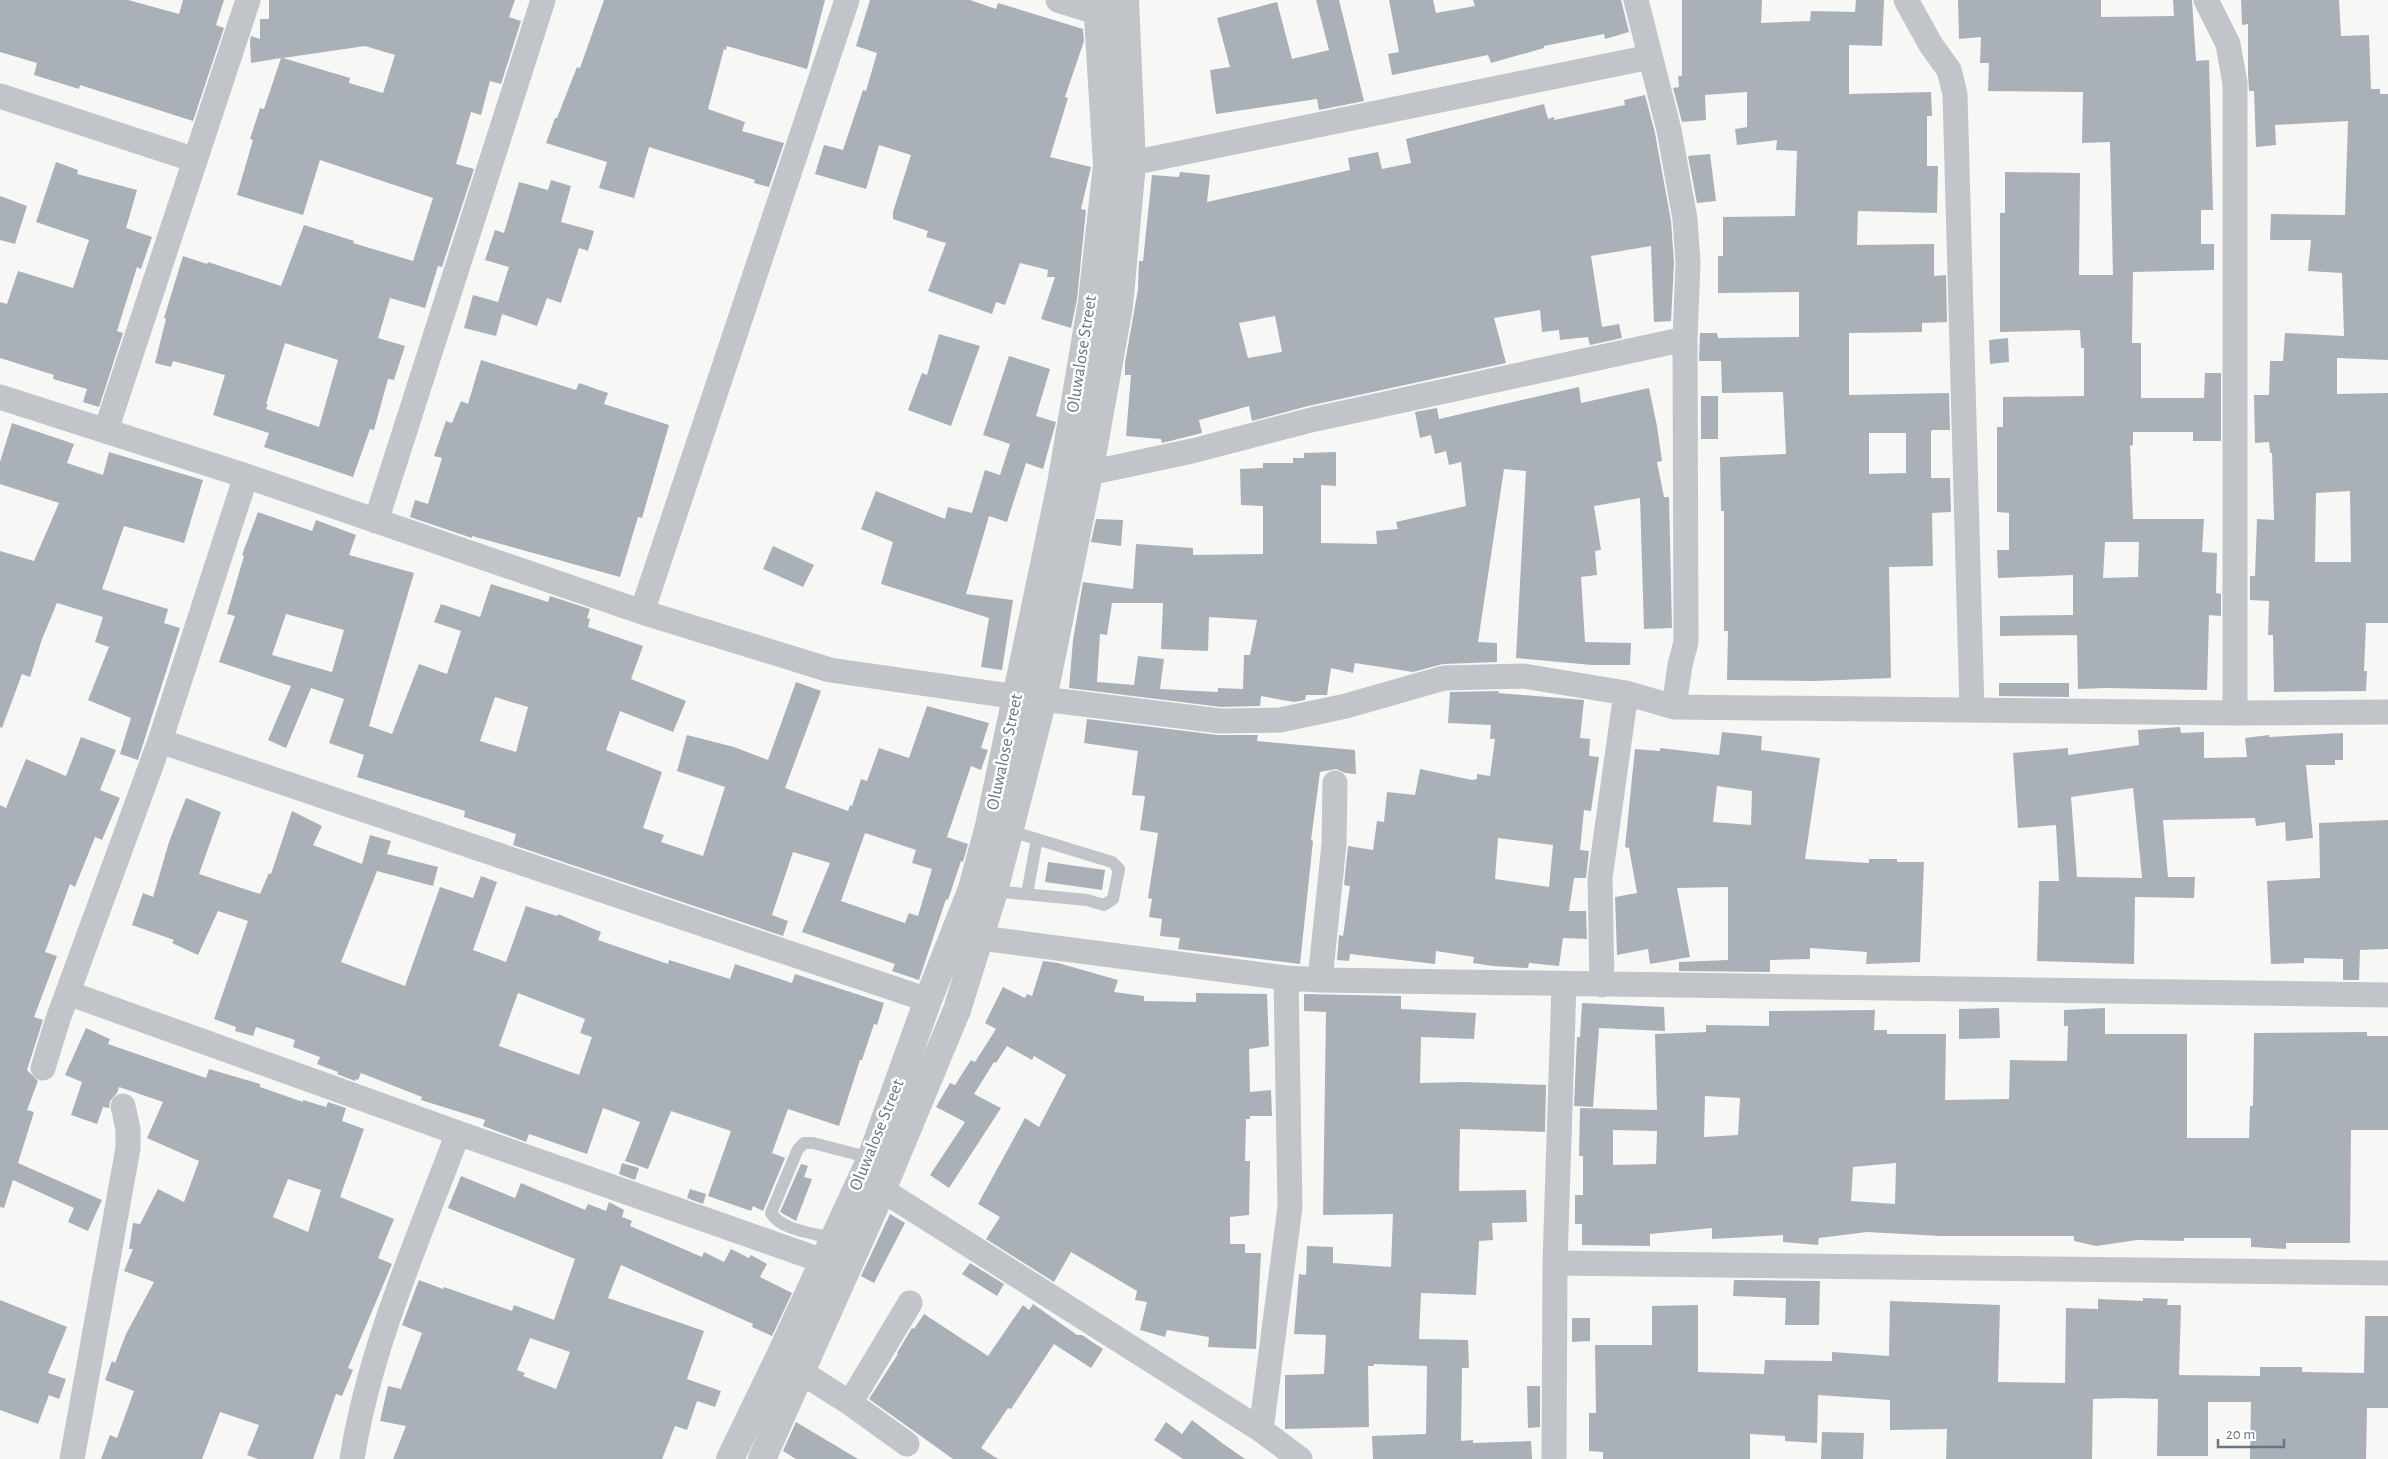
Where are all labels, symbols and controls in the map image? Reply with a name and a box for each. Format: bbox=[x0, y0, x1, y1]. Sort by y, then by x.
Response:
street label: Oluwalose Street bbox=[1064, 294, 1100, 414]
street label: Oluwalose Street bbox=[984, 692, 1026, 812]
street label: Oluwalose Street bbox=[846, 1076, 908, 1193]
scale bar bbox=[2218, 1416, 2284, 1448]
text: 20 m bbox=[2226, 1427, 2255, 1442]

